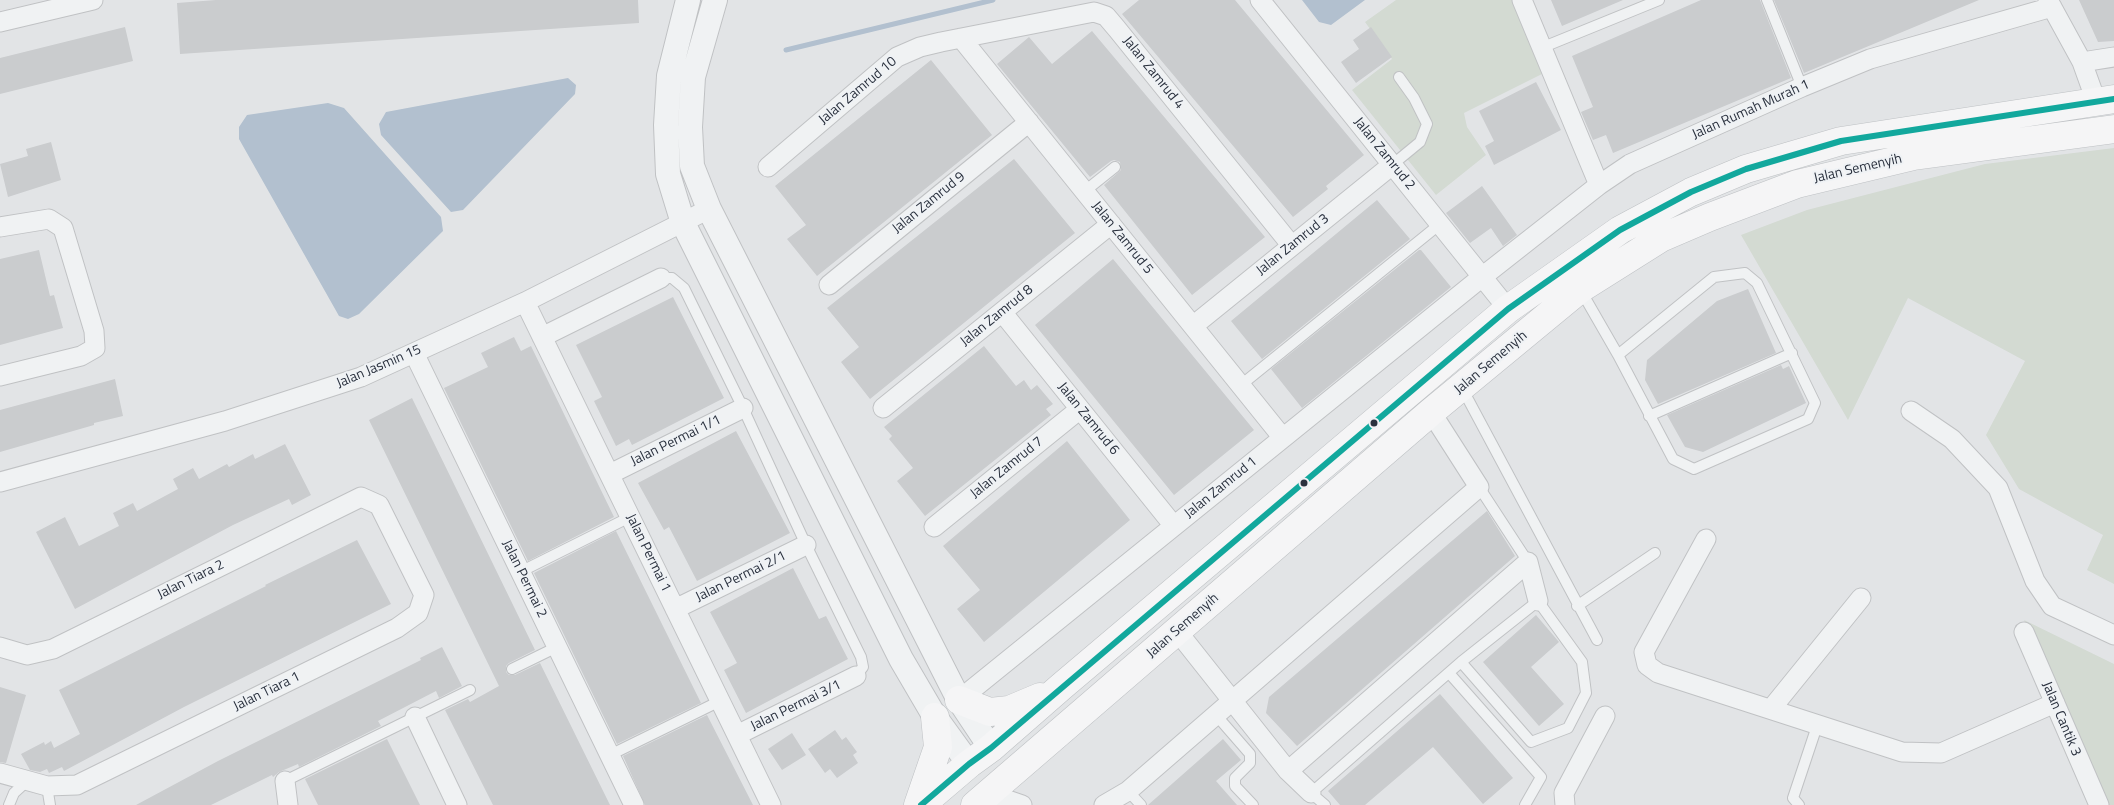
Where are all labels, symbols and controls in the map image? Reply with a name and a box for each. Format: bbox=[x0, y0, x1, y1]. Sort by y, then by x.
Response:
street label: Jalan Zamrud 4 bbox=[1119, 33, 1187, 113]
street label: Jalan Zamrud 10 bbox=[816, 54, 900, 128]
street label: Jalan Rumah Murah 1 bbox=[1690, 77, 1812, 143]
street label: Jalan Zamrud 2 bbox=[1350, 114, 1418, 194]
street label: Jalan Semenyih bbox=[1812, 151, 1904, 187]
street label: Jalan Zamrud 9 bbox=[889, 169, 969, 237]
street label: Jalan Zamrud 5 bbox=[1088, 198, 1156, 278]
street label: Jalan Zamrud 3 bbox=[1253, 211, 1333, 279]
street label: Jalan Zamrud 8 bbox=[957, 282, 1037, 350]
street label: Jalan Semenyih bbox=[1451, 328, 1531, 398]
street label: Jalan Jasmin 15 bbox=[334, 342, 424, 392]
street label: Jalan Zamrud 6 bbox=[1054, 379, 1122, 459]
street label: Jalan Permai 1/1 bbox=[628, 412, 724, 470]
unlabelled marker bbox=[1369, 418, 1379, 428]
street label: Jalan Zamrud 7 bbox=[967, 434, 1047, 502]
street label: Jalan Zamrud 1 bbox=[1181, 454, 1261, 522]
unlabelled marker bbox=[1299, 478, 1309, 488]
street label: Jalan Permai 1 bbox=[622, 511, 674, 595]
street label: Jalan Permai 2 bbox=[498, 537, 550, 621]
street label: Jalan Permai 2/1 bbox=[693, 548, 789, 606]
street label: Jalan Tiara 2 bbox=[155, 557, 227, 603]
street label: Jalan Semenyih bbox=[1143, 590, 1223, 662]
street label: Jalan Tiara 1 bbox=[231, 669, 303, 715]
street label: Jalan Permai 3/1 bbox=[748, 677, 844, 735]
street label: Jalan Cantik 3 bbox=[2038, 679, 2084, 759]

